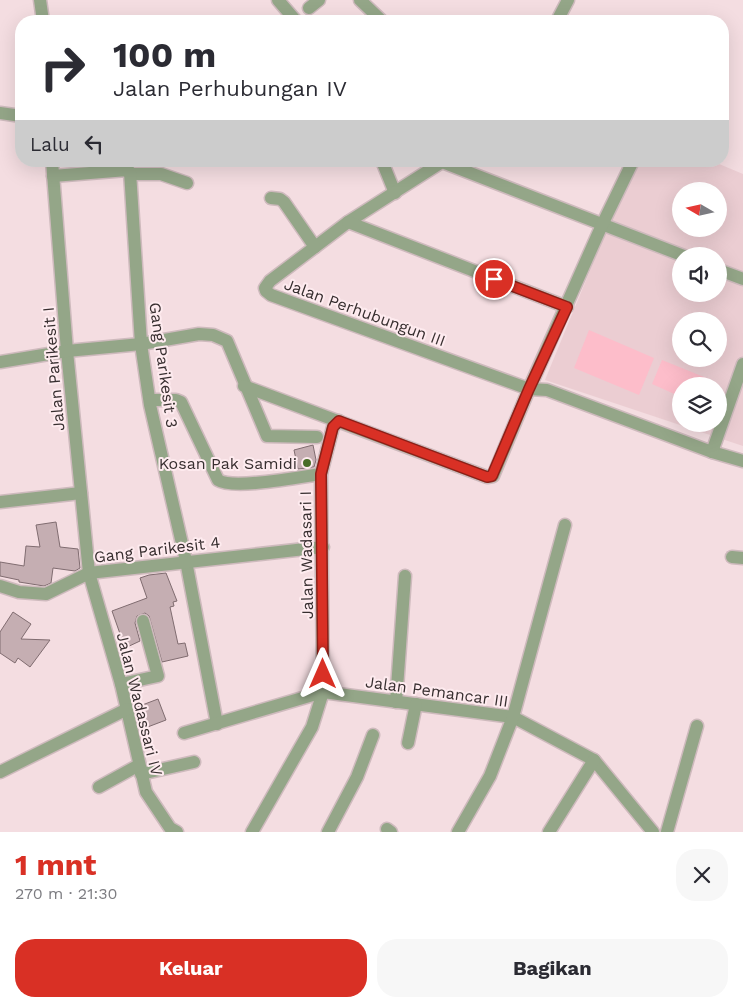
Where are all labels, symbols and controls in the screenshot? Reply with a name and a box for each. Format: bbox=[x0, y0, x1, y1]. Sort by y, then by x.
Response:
text: 100 m bbox=[113, 34, 216, 76]
icon: right bbox=[30, 35, 95, 100]
text: Jalan Perhubungan IV bbox=[113, 76, 347, 101]
icon: left bbox=[80, 130, 108, 158]
text: Lalu bbox=[30, 133, 70, 156]
north arrow bbox=[672, 182, 728, 238]
map controls bbox=[672, 182, 727, 432]
button: sound bbox=[672, 247, 727, 302]
pin bbox=[473, 258, 515, 300]
icon: arrive bbox=[480, 265, 508, 293]
street label: Jalan Perhubungun III bbox=[282, 274, 448, 350]
street label: Gang Parikesit 3 bbox=[145, 301, 182, 429]
street label: Jalan Parikesit I bbox=[39, 306, 68, 432]
button: search bbox=[672, 312, 727, 367]
button: layers bbox=[672, 377, 727, 432]
place label: Kosan Pak Samidi bbox=[159, 454, 297, 473]
marker: Kosan Pak Samidi bbox=[301, 457, 313, 469]
street label: Jalan Wadasari I bbox=[296, 491, 317, 619]
street label: Gang Parikesit 4 bbox=[93, 532, 221, 567]
street label: Jalan Wadassari IV bbox=[113, 631, 167, 778]
position arrow bbox=[296, 647, 348, 699]
street label: Jalan Pemancar III bbox=[364, 672, 510, 711]
text: 1 mnt bbox=[15, 847, 96, 882]
button: close bbox=[676, 849, 728, 901]
text: 270 m · 21:30 bbox=[15, 884, 117, 903]
button: Keluar bbox=[15, 939, 367, 997]
button: Bagikan bbox=[377, 939, 728, 997]

